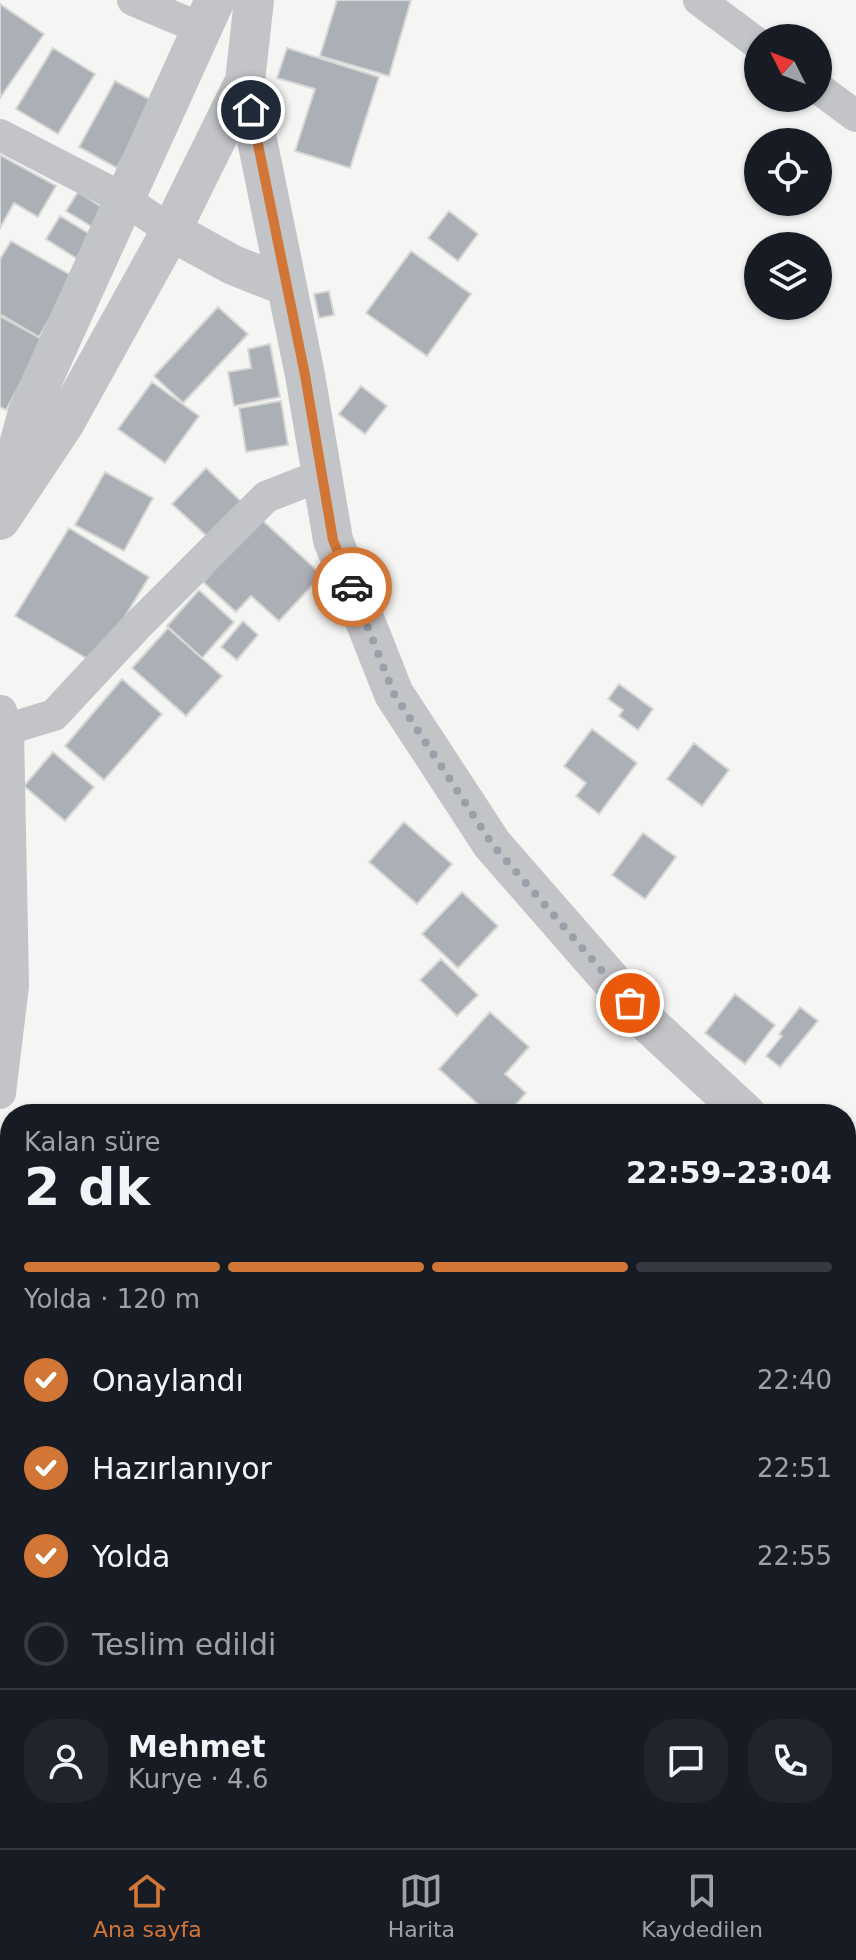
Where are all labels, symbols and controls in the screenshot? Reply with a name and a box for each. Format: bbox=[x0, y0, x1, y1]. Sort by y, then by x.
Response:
north arrow bbox=[744, 24, 832, 112]
map controls bbox=[744, 24, 832, 320]
pin bbox=[217, 76, 285, 144]
icon: home bbox=[229, 88, 273, 132]
button: locate bbox=[744, 128, 832, 216]
button: layers bbox=[744, 232, 832, 320]
courier bbox=[312, 547, 392, 627]
icon: car bbox=[330, 565, 374, 609]
pin bbox=[596, 969, 664, 1037]
icon: bag bbox=[608, 981, 652, 1025]
text: Kalan süre bbox=[24, 1127, 161, 1157]
text: 22:59–23:04 bbox=[626, 1155, 832, 1190]
text: 2 dk bbox=[24, 1157, 150, 1217]
text: Yolda · 120 m bbox=[24, 1284, 200, 1314]
icon: check bbox=[24, 1358, 68, 1402]
text: Onaylandı bbox=[92, 1363, 244, 1398]
text: 22:40 bbox=[757, 1365, 832, 1395]
icon: check bbox=[24, 1446, 68, 1490]
text: Hazırlanıyor bbox=[92, 1451, 272, 1486]
text: 22:51 bbox=[757, 1453, 832, 1483]
icon: check bbox=[24, 1534, 68, 1578]
text: Yolda bbox=[92, 1539, 170, 1574]
text: 22:55 bbox=[757, 1541, 832, 1571]
text: Teslim edildi bbox=[92, 1627, 276, 1662]
button: person bbox=[24, 1719, 108, 1803]
button: chat bbox=[644, 1719, 728, 1803]
button: phone bbox=[748, 1719, 832, 1803]
text: Mehmet bbox=[128, 1729, 266, 1764]
text: Kurye · 4.6 bbox=[128, 1764, 268, 1794]
tab: Ana sayfa bbox=[93, 1869, 202, 1942]
tab: Harita bbox=[388, 1869, 455, 1942]
tab: Kaydedilen bbox=[641, 1869, 763, 1942]

